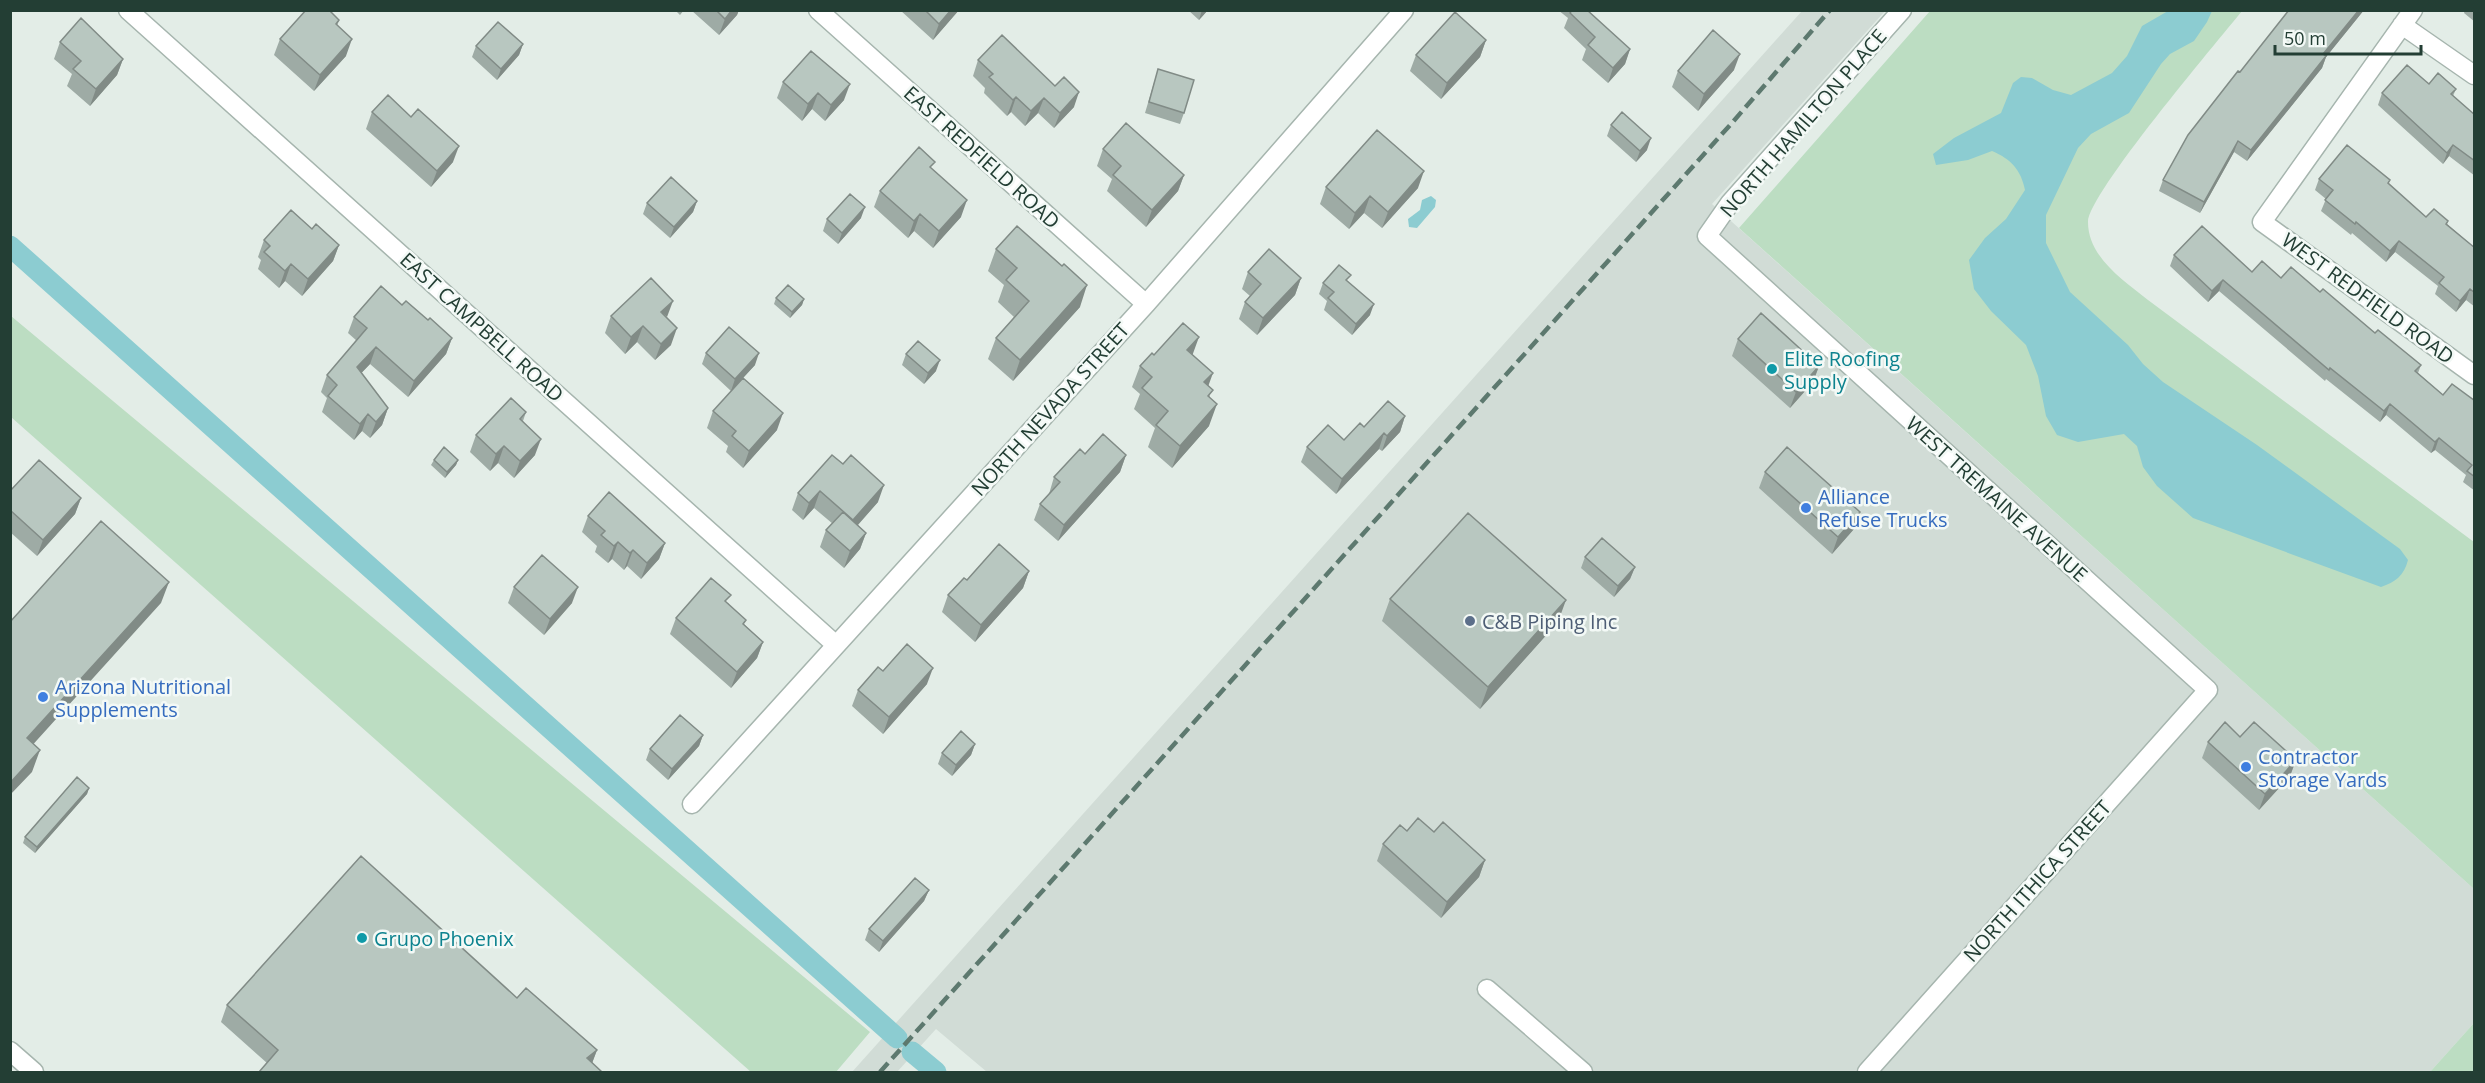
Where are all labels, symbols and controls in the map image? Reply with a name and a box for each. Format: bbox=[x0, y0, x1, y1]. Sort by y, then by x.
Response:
scale bar bbox=[2275, 18, 2420, 56]
street label: NORTH HAMILTON PLACE bbox=[1714, 23, 1892, 223]
text: 50 m bbox=[2284, 26, 2326, 50]
street label: EAST REDFIELD ROAD bbox=[898, 80, 1066, 234]
street label: WEST REDFIELD ROAD bbox=[2276, 226, 2460, 370]
street label: EAST CAMPBELL ROAD bbox=[394, 246, 570, 408]
street label: NORTH NEVADA STREET bbox=[965, 317, 1135, 501]
place label: Elite Roofing Supply bbox=[1784, 345, 1900, 395]
marker: Elite Roofing Supply bbox=[1765, 362, 1779, 376]
street label: WEST TREMAINE AVENUE bbox=[1901, 410, 2093, 588]
place label: Alliance Refuse Trucks bbox=[1818, 483, 1948, 533]
marker: Alliance Refuse Trucks bbox=[1799, 501, 1813, 515]
place label: C&B Piping Inc bbox=[1482, 608, 1617, 635]
marker: C&B Piping Inc bbox=[1463, 614, 1477, 628]
place label: Arizona Nutritional Supplements bbox=[55, 673, 231, 723]
marker: Arizona Nutritional Supplements bbox=[36, 690, 50, 704]
place label: Contractor Storage Yards bbox=[2258, 743, 2387, 793]
marker: Contractor Storage Yards bbox=[2239, 760, 2253, 774]
street label: NORTH ITHICA STREET bbox=[1957, 794, 2117, 968]
place label: Grupo Phoenix bbox=[374, 925, 514, 952]
marker: Grupo Phoenix bbox=[355, 931, 369, 945]

